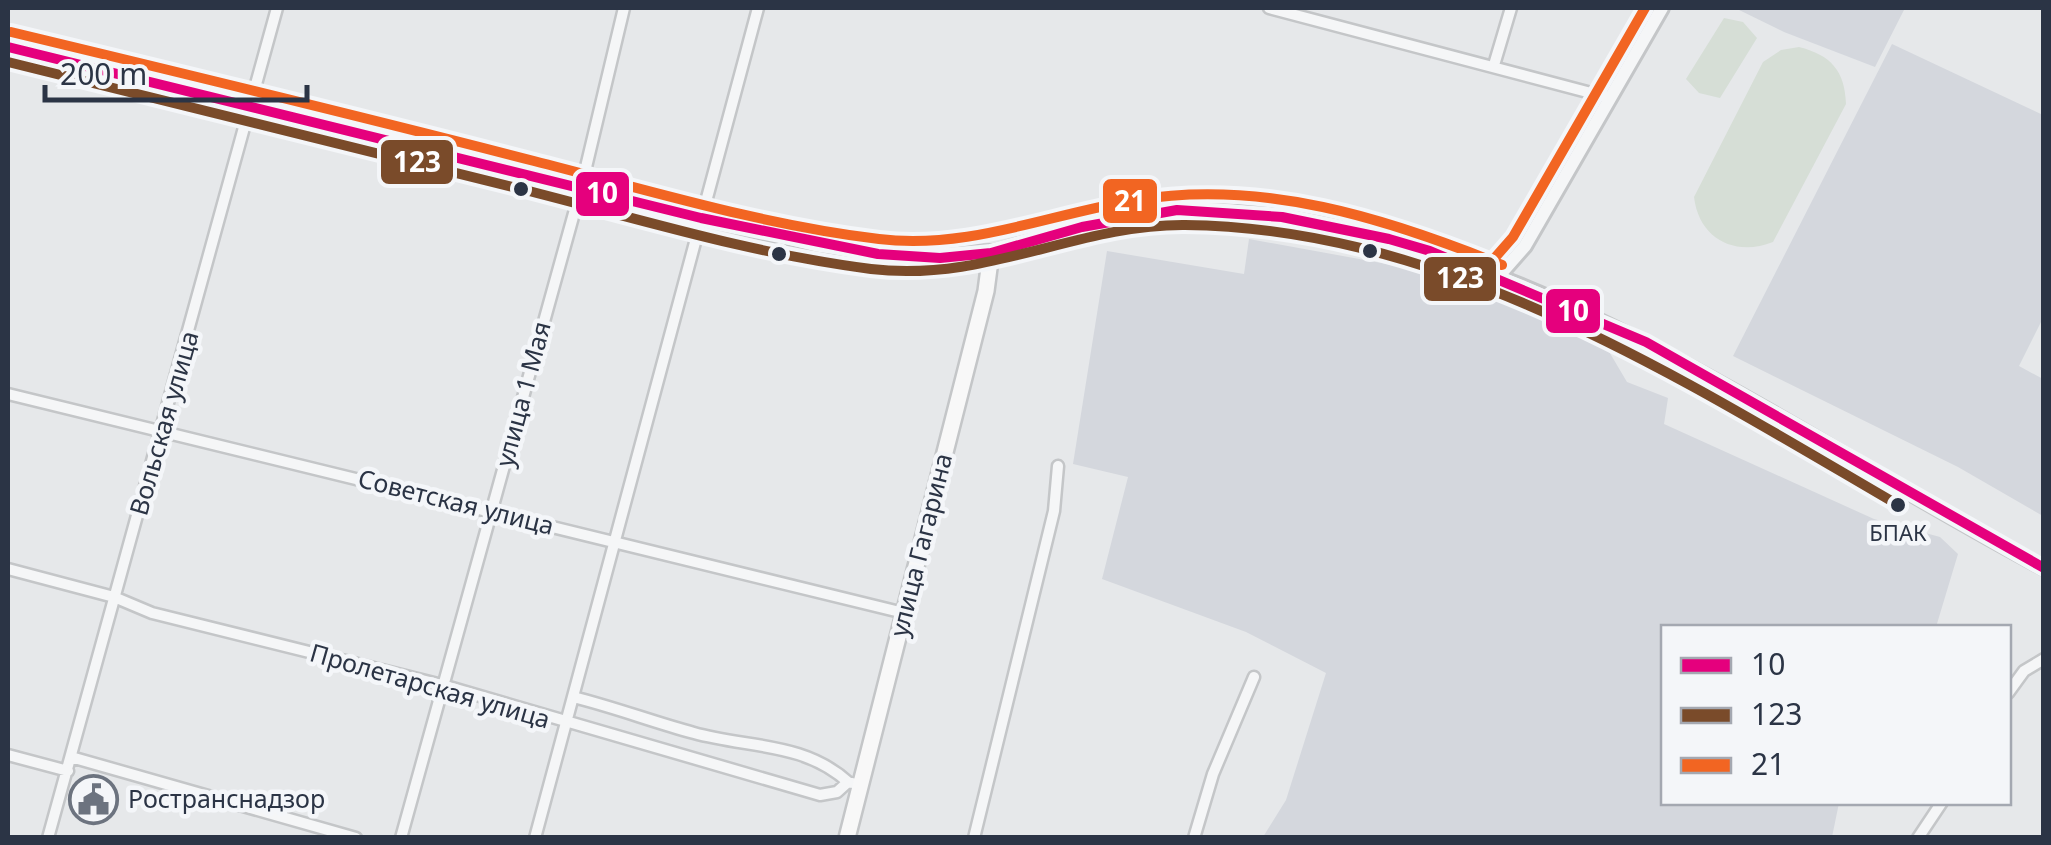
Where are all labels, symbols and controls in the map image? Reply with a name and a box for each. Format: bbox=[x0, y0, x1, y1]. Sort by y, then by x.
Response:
scale bar bbox=[45, 40, 308, 102]
text: 200 m bbox=[60, 53, 147, 94]
line badge: 123 bbox=[379, 138, 455, 186]
text: 123 bbox=[393, 142, 441, 180]
line badge: 10 bbox=[574, 170, 631, 218]
text: 10 bbox=[586, 173, 618, 211]
line badge: 21 bbox=[1101, 177, 1159, 225]
unlabelled marker bbox=[511, 179, 531, 199]
text: 21 bbox=[1114, 181, 1146, 219]
unlabelled marker bbox=[1360, 241, 1380, 261]
unlabelled marker bbox=[769, 244, 789, 264]
line badge: 123 bbox=[1422, 255, 1498, 303]
text: 123 bbox=[1436, 258, 1484, 296]
line badge: 10 bbox=[1544, 287, 1602, 335]
text: 10 bbox=[1557, 291, 1589, 329]
street label: улица 1 Мая bbox=[486, 317, 558, 470]
street label: Вольская улица bbox=[120, 327, 206, 519]
street label: улица Гагарина bbox=[881, 450, 959, 640]
street label: Советская улица bbox=[355, 460, 558, 542]
marker: БПАК bbox=[1888, 495, 1908, 515]
place label: БПАК bbox=[1869, 517, 1927, 547]
legend bbox=[1661, 625, 2011, 805]
street label: Пролетарская улица bbox=[306, 635, 554, 736]
text: 10 bbox=[1751, 643, 1785, 684]
text: 123 bbox=[1751, 693, 1802, 734]
text: 21 bbox=[1751, 743, 1785, 784]
public building icon: Ространснадзор bbox=[67, 773, 119, 825]
place label: Ространснадзор bbox=[128, 781, 325, 815]

